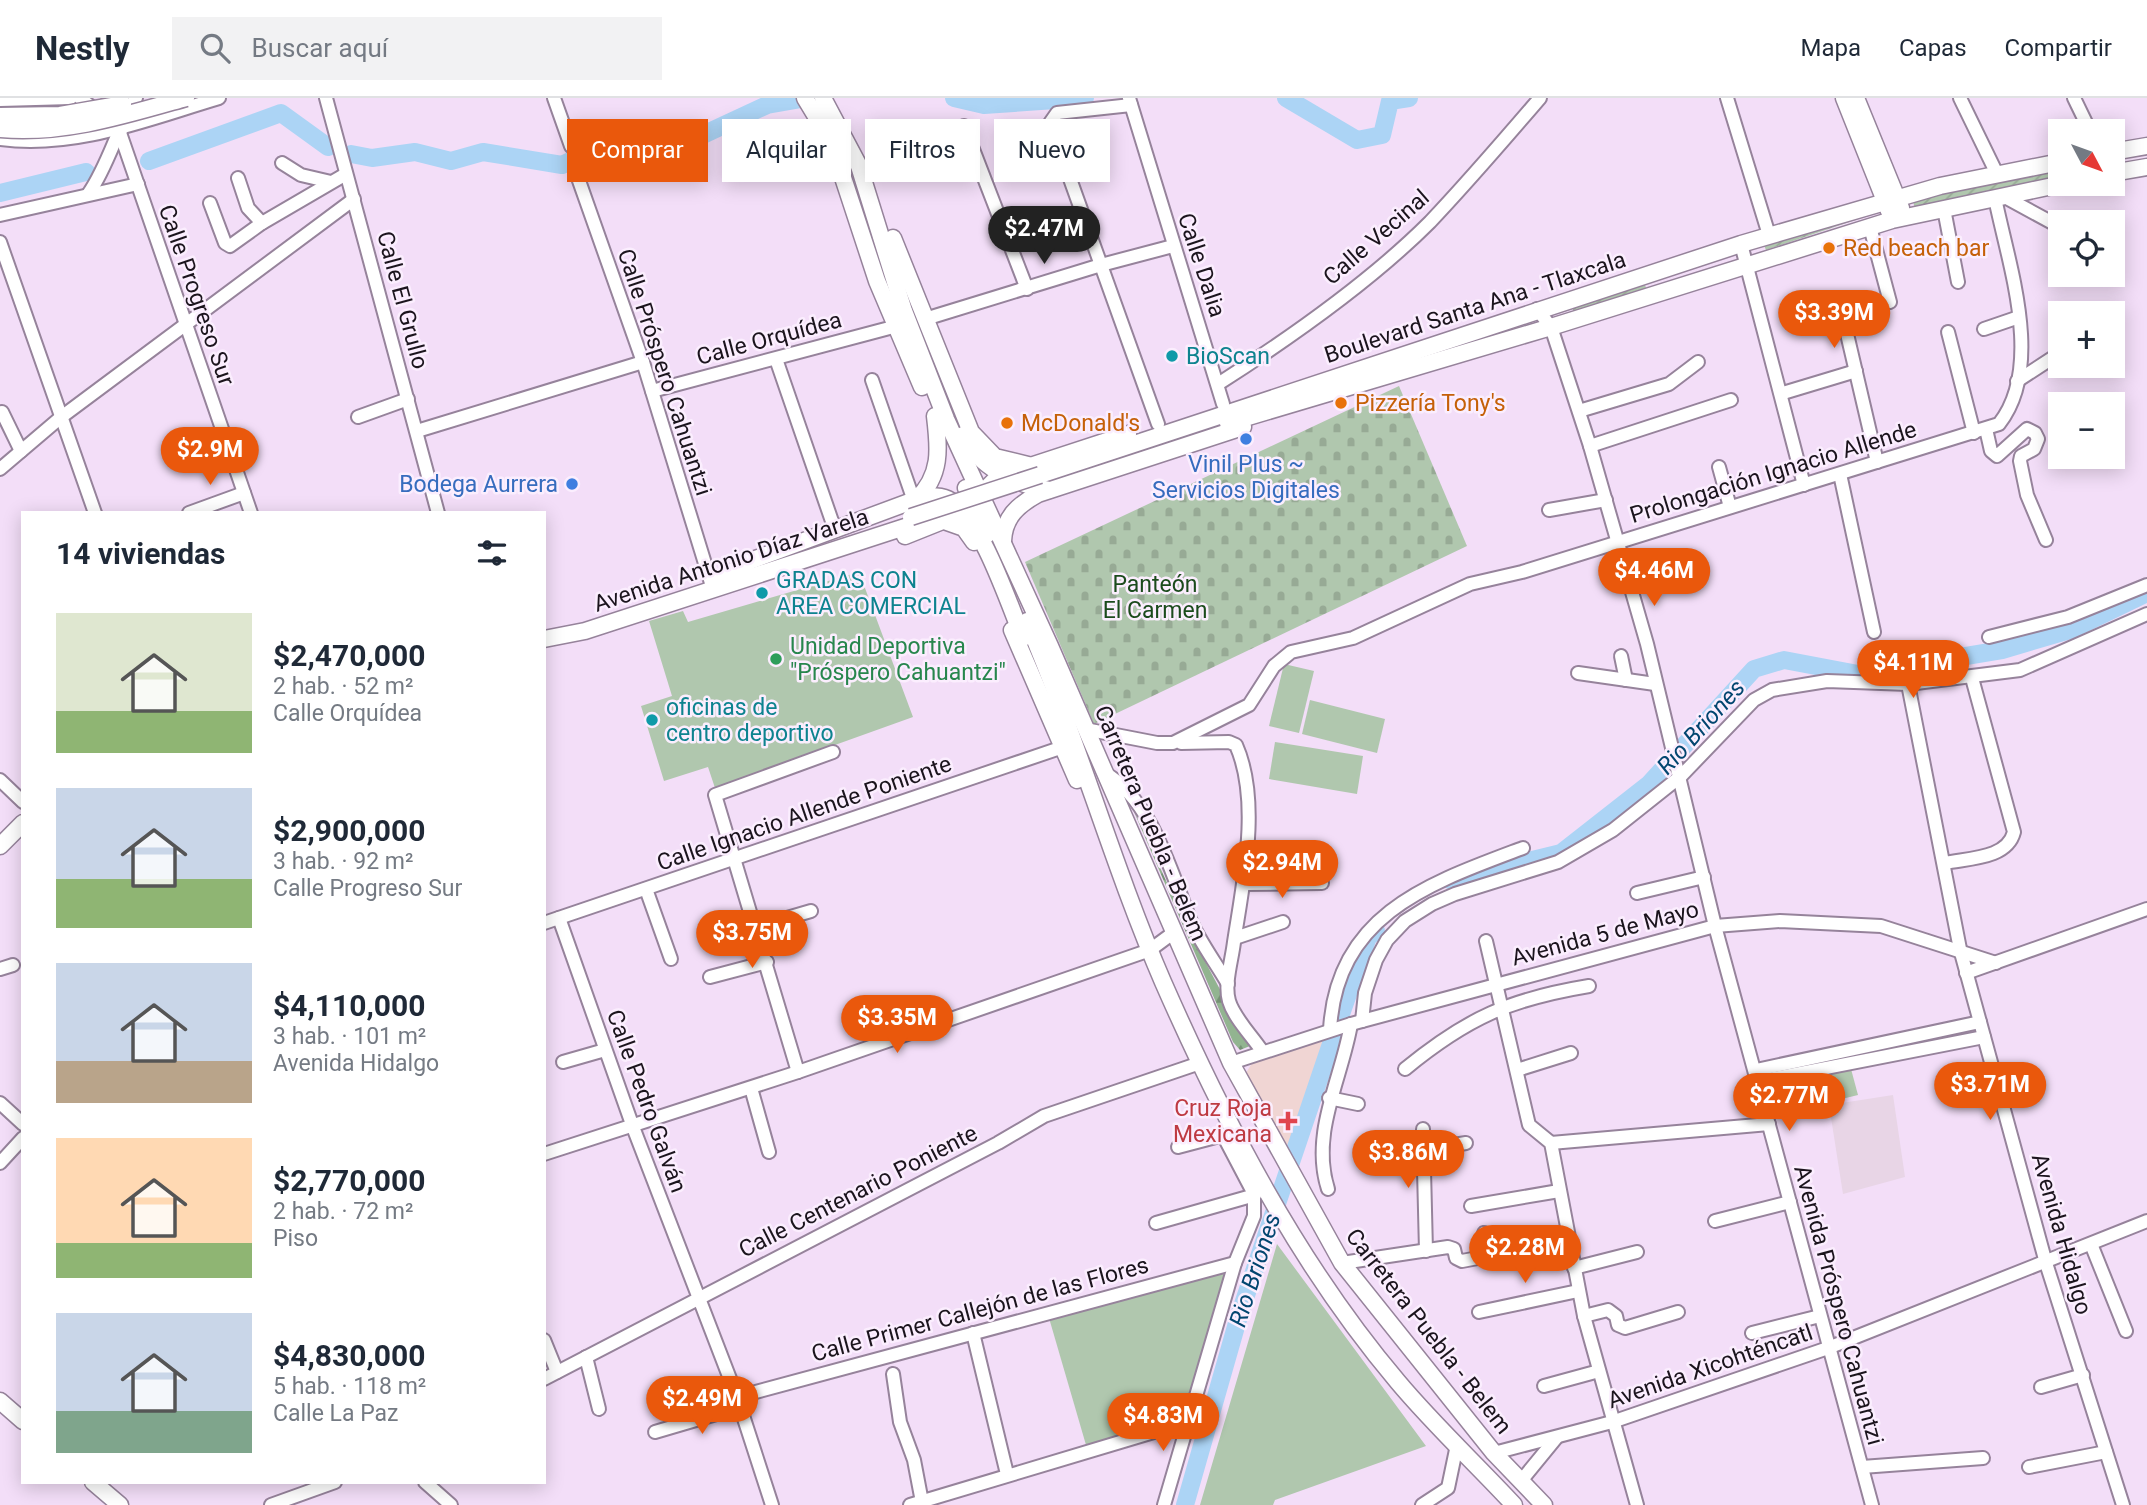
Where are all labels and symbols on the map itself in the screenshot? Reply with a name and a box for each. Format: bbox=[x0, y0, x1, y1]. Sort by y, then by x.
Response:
north arrow bbox=[2048, 119, 2124, 196]
street label: Calle Vecinal bbox=[1318, 184, 1435, 291]
street label: Calle Progreso Sur bbox=[153, 201, 240, 389]
pin: $2.47M bbox=[987, 206, 1101, 266]
street label: Calle Dalia bbox=[1172, 210, 1231, 321]
street label: Calle El Grullo bbox=[371, 228, 434, 372]
place label: Red beach bar bbox=[1843, 235, 1990, 262]
marker: Red beach bar bbox=[1821, 240, 1837, 256]
street label: Calle Próspero Cahuantzi bbox=[612, 245, 717, 499]
street label: Boulevard Santa Ana - Tlaxcala bbox=[1321, 246, 1629, 369]
pin: $3.39M bbox=[1777, 290, 1891, 350]
street label: Calle Orquídea bbox=[694, 306, 845, 371]
place label: BioScan bbox=[1186, 343, 1270, 370]
marker: BioScan bbox=[1164, 348, 1180, 364]
place label: Pizzería Tony's bbox=[1355, 390, 1506, 417]
marker: Pizzería Tony's bbox=[1333, 395, 1349, 411]
place label: McDonald's bbox=[1021, 410, 1140, 437]
marker: McDonald's bbox=[999, 415, 1015, 431]
street label: Prolongación Ignacio Allende bbox=[1627, 416, 1920, 529]
pin: $2.9M bbox=[161, 428, 259, 487]
marker: Vinil Plus ~ Servicios Digitales bbox=[1238, 431, 1254, 447]
place label: Vinil Plus ~ Servicios Digitales bbox=[1152, 451, 1340, 504]
place label: Bodega Aurrera bbox=[399, 471, 558, 498]
marker: Bodega Aurrera bbox=[564, 476, 580, 492]
street label: Avenida Antonio Díaz Varela bbox=[590, 503, 872, 618]
pin: $4.46M bbox=[1597, 548, 1711, 608]
place label: GRADAS CON AREA COMERCIAL bbox=[776, 567, 966, 620]
park label: Panteón El Carmen bbox=[1103, 571, 1207, 624]
marker: GRADAS CON AREA COMERCIAL bbox=[754, 585, 770, 601]
place label: Unidad Deportiva "Próspero Cahuantzi" bbox=[790, 633, 1006, 686]
pin: $4.11M bbox=[1856, 640, 1970, 700]
marker: Unidad Deportiva "Próspero Cahuantzi" bbox=[768, 651, 784, 667]
water label: Rio Briones bbox=[1651, 674, 1751, 780]
place label: oficinas de centro deportivo bbox=[666, 694, 834, 747]
street label: Carretera Puebla - Belem bbox=[1089, 701, 1212, 945]
marker: oficinas de centro deportivo bbox=[644, 712, 660, 728]
street label: Calle Ignacio Allende Poniente bbox=[653, 750, 955, 877]
pin: $2.94M bbox=[1225, 840, 1339, 900]
street label: Avenida 5 de Mayo bbox=[1508, 895, 1702, 971]
pin: $3.75M bbox=[695, 910, 809, 970]
pin: $3.35M bbox=[840, 996, 954, 1055]
street label: Calle Pedro Galván bbox=[601, 1006, 692, 1196]
pin: $3.71M bbox=[1933, 1062, 2047, 1122]
pin: $2.77M bbox=[1732, 1074, 1846, 1133]
place label: Cruz Roja Mexicana bbox=[1173, 1095, 1272, 1148]
marker: Cruz Roja Mexicana bbox=[1278, 1111, 1298, 1131]
street label: Calle Centenario Poniente bbox=[734, 1119, 982, 1263]
pin: $3.86M bbox=[1351, 1130, 1465, 1190]
street label: Avenida Hidalgo bbox=[2026, 1151, 2097, 1318]
street label: Avenida Próspero Cahuantzi bbox=[1788, 1162, 1889, 1448]
water label: Rio Briones bbox=[1223, 1210, 1287, 1330]
street label: Carretera Puebla - Belem bbox=[1340, 1223, 1517, 1439]
pin: $2.28M bbox=[1468, 1226, 1582, 1285]
street label: Calle Primer Callejón de las Flores bbox=[809, 1251, 1152, 1368]
street label: Avenida Xicohténcatl bbox=[1604, 1319, 1816, 1414]
pin: $2.49M bbox=[645, 1376, 759, 1436]
pin: $4.83M bbox=[1106, 1394, 1220, 1453]

